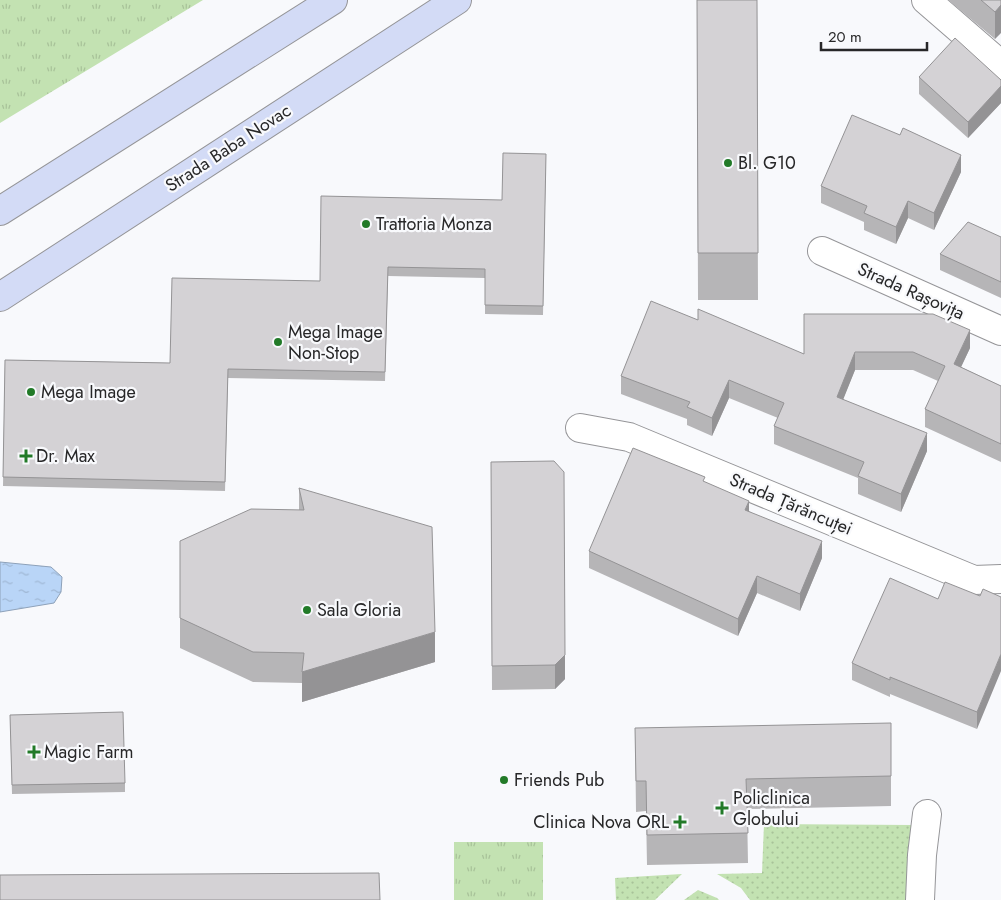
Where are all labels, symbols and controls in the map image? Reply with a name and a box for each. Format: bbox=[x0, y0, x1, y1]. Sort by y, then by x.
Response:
scale bar bbox=[821, 20, 927, 52]
text: 20 m bbox=[828, 26, 862, 48]
street label: Strada Baba Novac bbox=[160, 98, 296, 198]
place label: Bl. G10 bbox=[738, 150, 796, 176]
marker: Bl. G10 bbox=[722, 157, 734, 169]
place label: Trattoria Monza bbox=[376, 211, 492, 237]
marker: Trattoria Monza bbox=[360, 218, 372, 230]
street label: Strada Rașovița bbox=[853, 256, 969, 326]
place label: Mega Image Non-Stop bbox=[288, 319, 383, 366]
marker: Mega Image Non-Stop bbox=[272, 336, 284, 348]
place label: Mega Image bbox=[41, 379, 136, 405]
marker: Mega Image bbox=[25, 386, 37, 398]
place label: Dr. Max bbox=[36, 443, 95, 469]
marker: Dr. Max bbox=[20, 450, 32, 462]
street label: Strada Țărăncuței bbox=[726, 466, 856, 542]
place label: Sala Gloria bbox=[317, 597, 401, 623]
marker: Sala Gloria bbox=[301, 604, 313, 616]
place label: Magic Farm bbox=[44, 739, 134, 765]
marker: Magic Farm bbox=[28, 746, 40, 758]
place label: Friends Pub bbox=[514, 767, 604, 793]
marker: Friends Pub bbox=[498, 774, 510, 786]
place label: Policlinica Globului bbox=[733, 785, 810, 832]
marker: Policlinica Globului bbox=[715, 801, 729, 815]
place label: Clinica Nova ORL bbox=[533, 809, 669, 835]
marker: Clinica Nova ORL bbox=[673, 815, 687, 829]

